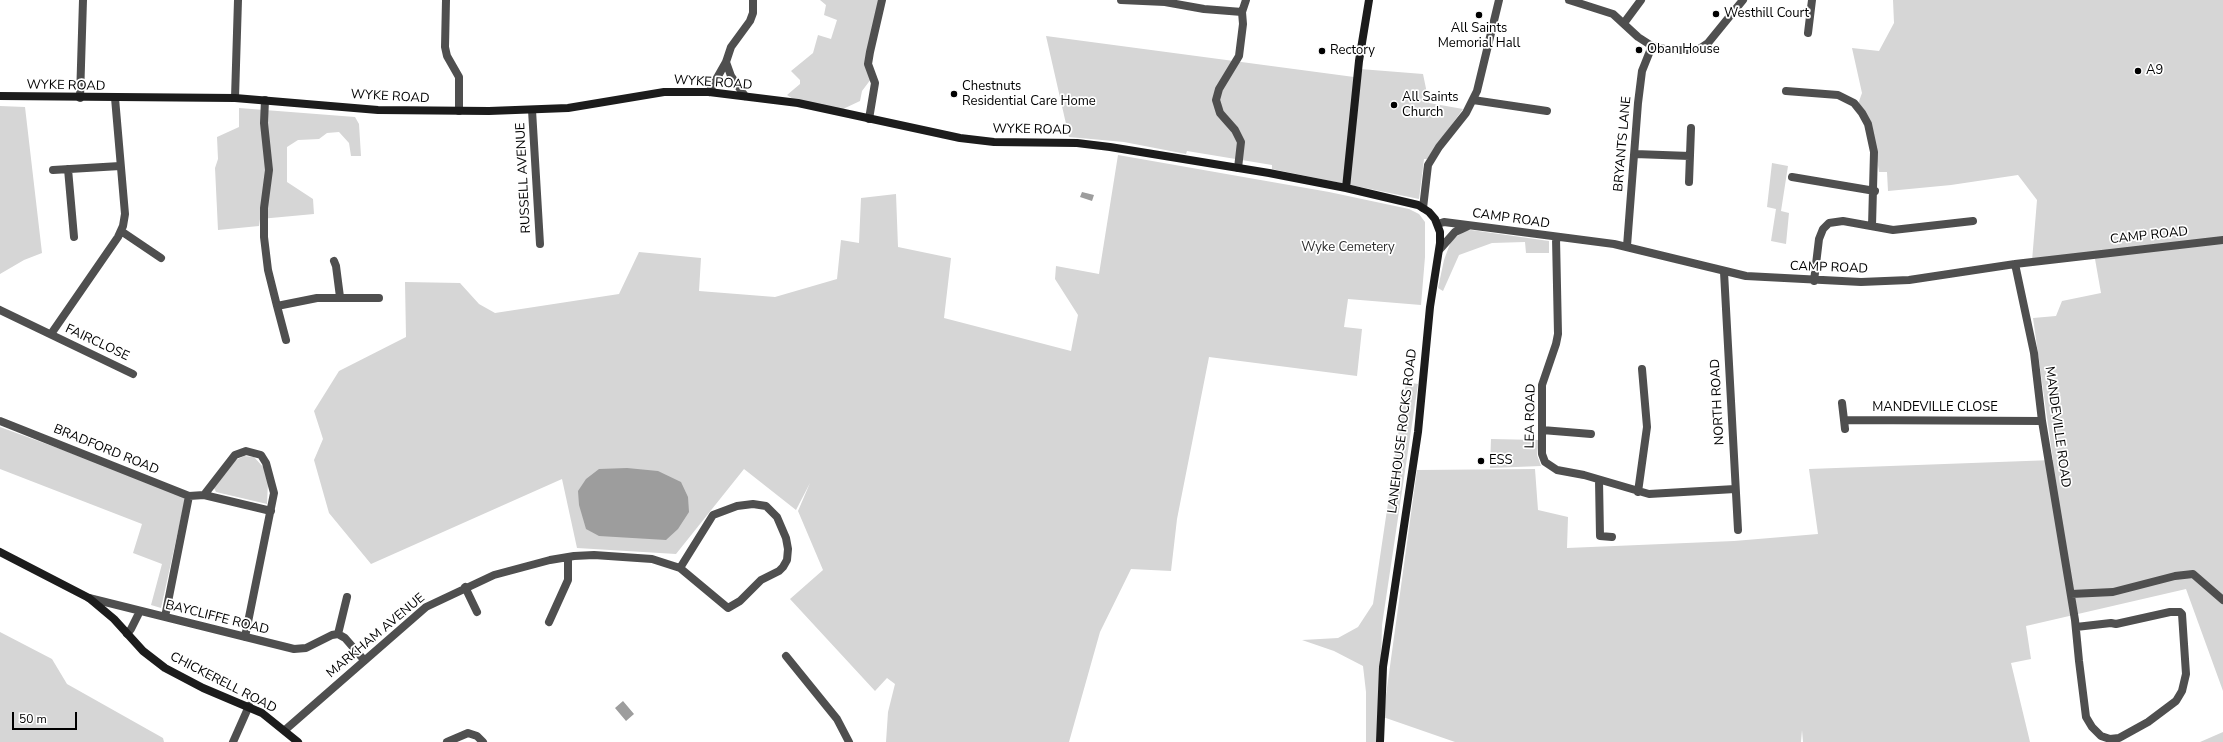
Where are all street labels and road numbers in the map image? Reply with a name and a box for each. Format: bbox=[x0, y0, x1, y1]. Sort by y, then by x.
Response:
street label: WYKE ROAD bbox=[673, 72, 753, 94]
street label: WYKE ROAD bbox=[26, 78, 106, 94]
street label: WYKE ROAD bbox=[350, 87, 430, 107]
street label: BRYANTS LANE bbox=[1611, 96, 1635, 192]
street label: RUSSELL AVENUE bbox=[513, 122, 535, 234]
street label: WYKE ROAD bbox=[992, 122, 1072, 138]
street label: CAMP ROAD bbox=[1471, 206, 1551, 232]
street label: CAMP ROAD bbox=[2109, 224, 2189, 248]
street label: CAMP ROAD bbox=[1790, 259, 1868, 277]
street label: FAIRCLOSE bbox=[63, 321, 131, 365]
street label: LANEHOUSE ROCKS ROAD bbox=[1385, 348, 1421, 514]
street label: NORTH ROAD bbox=[1708, 358, 1728, 446]
street label: MANDEVILLE ROAD bbox=[2041, 365, 2073, 489]
street label: LEA ROAD bbox=[1523, 383, 1539, 449]
street label: MANDEVILLE CLOSE bbox=[1872, 400, 1998, 416]
street label: BRADFORD ROAD bbox=[51, 422, 161, 478]
street label: MARKHAM AVENUE bbox=[324, 590, 428, 682]
street label: BAYCLIFFE ROAD bbox=[164, 598, 270, 638]
street label: CHICKERELL ROAD bbox=[167, 649, 279, 717]

